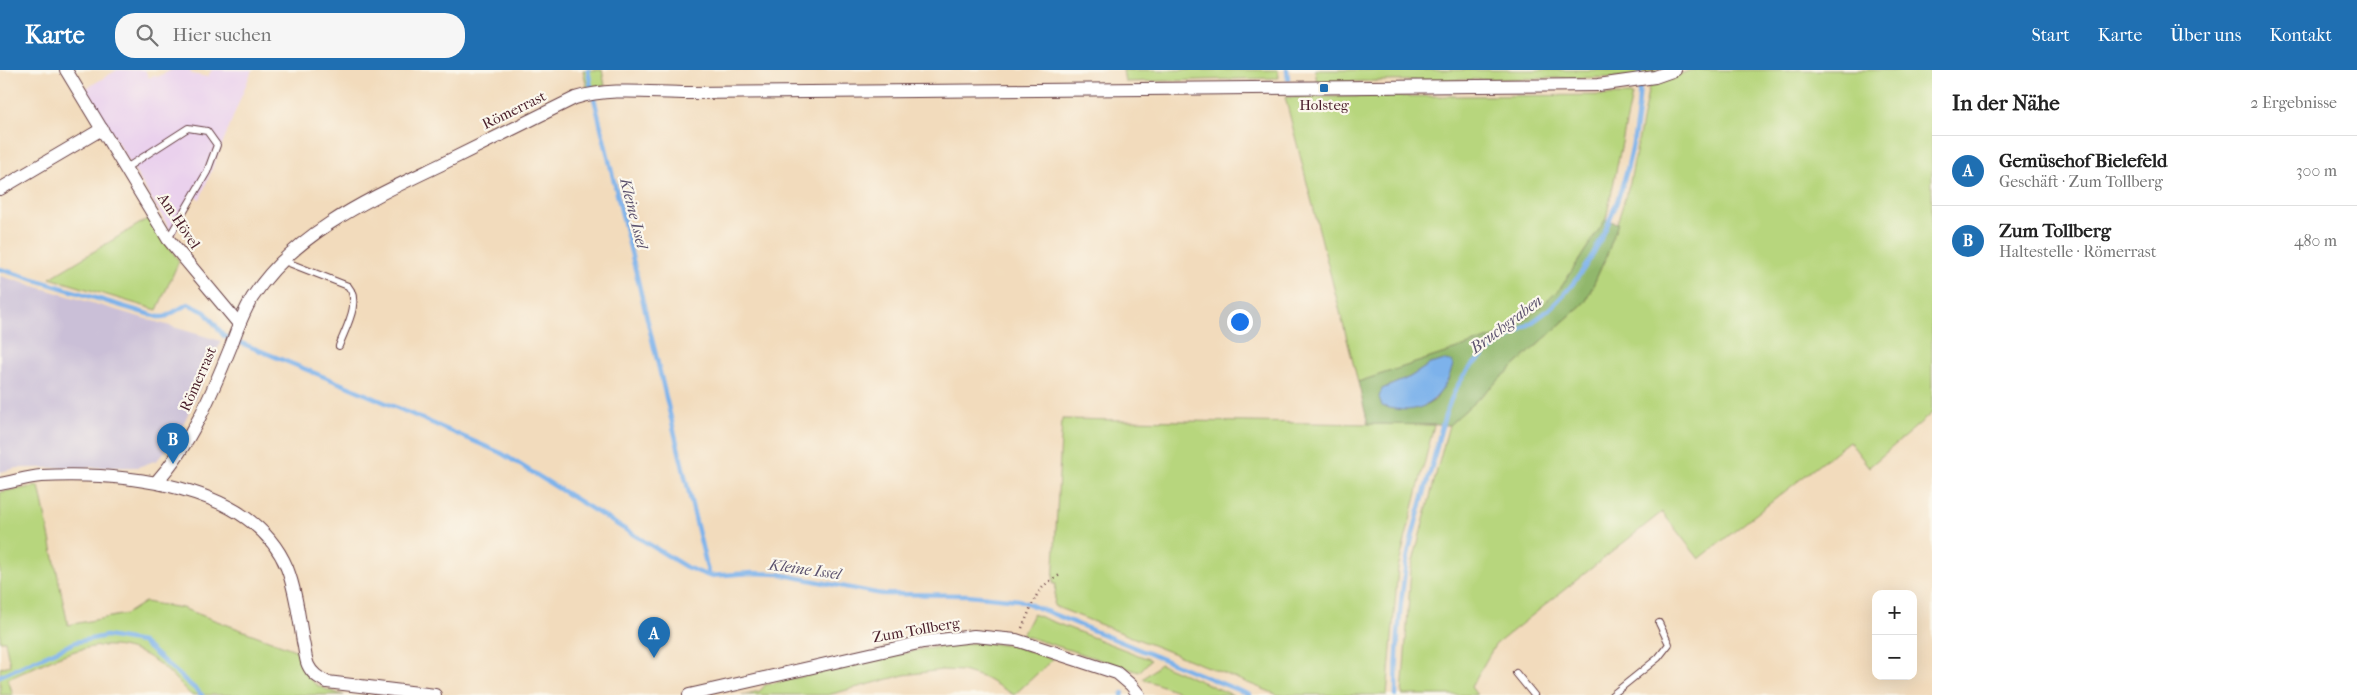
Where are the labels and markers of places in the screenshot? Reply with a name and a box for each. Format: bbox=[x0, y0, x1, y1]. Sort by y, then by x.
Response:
marker: Holsteg bbox=[1318, 82, 1330, 94]
place label: Holsteg bbox=[1299, 96, 1350, 114]
pin: B bbox=[157, 423, 189, 464]
pin: A bbox=[638, 617, 670, 658]

